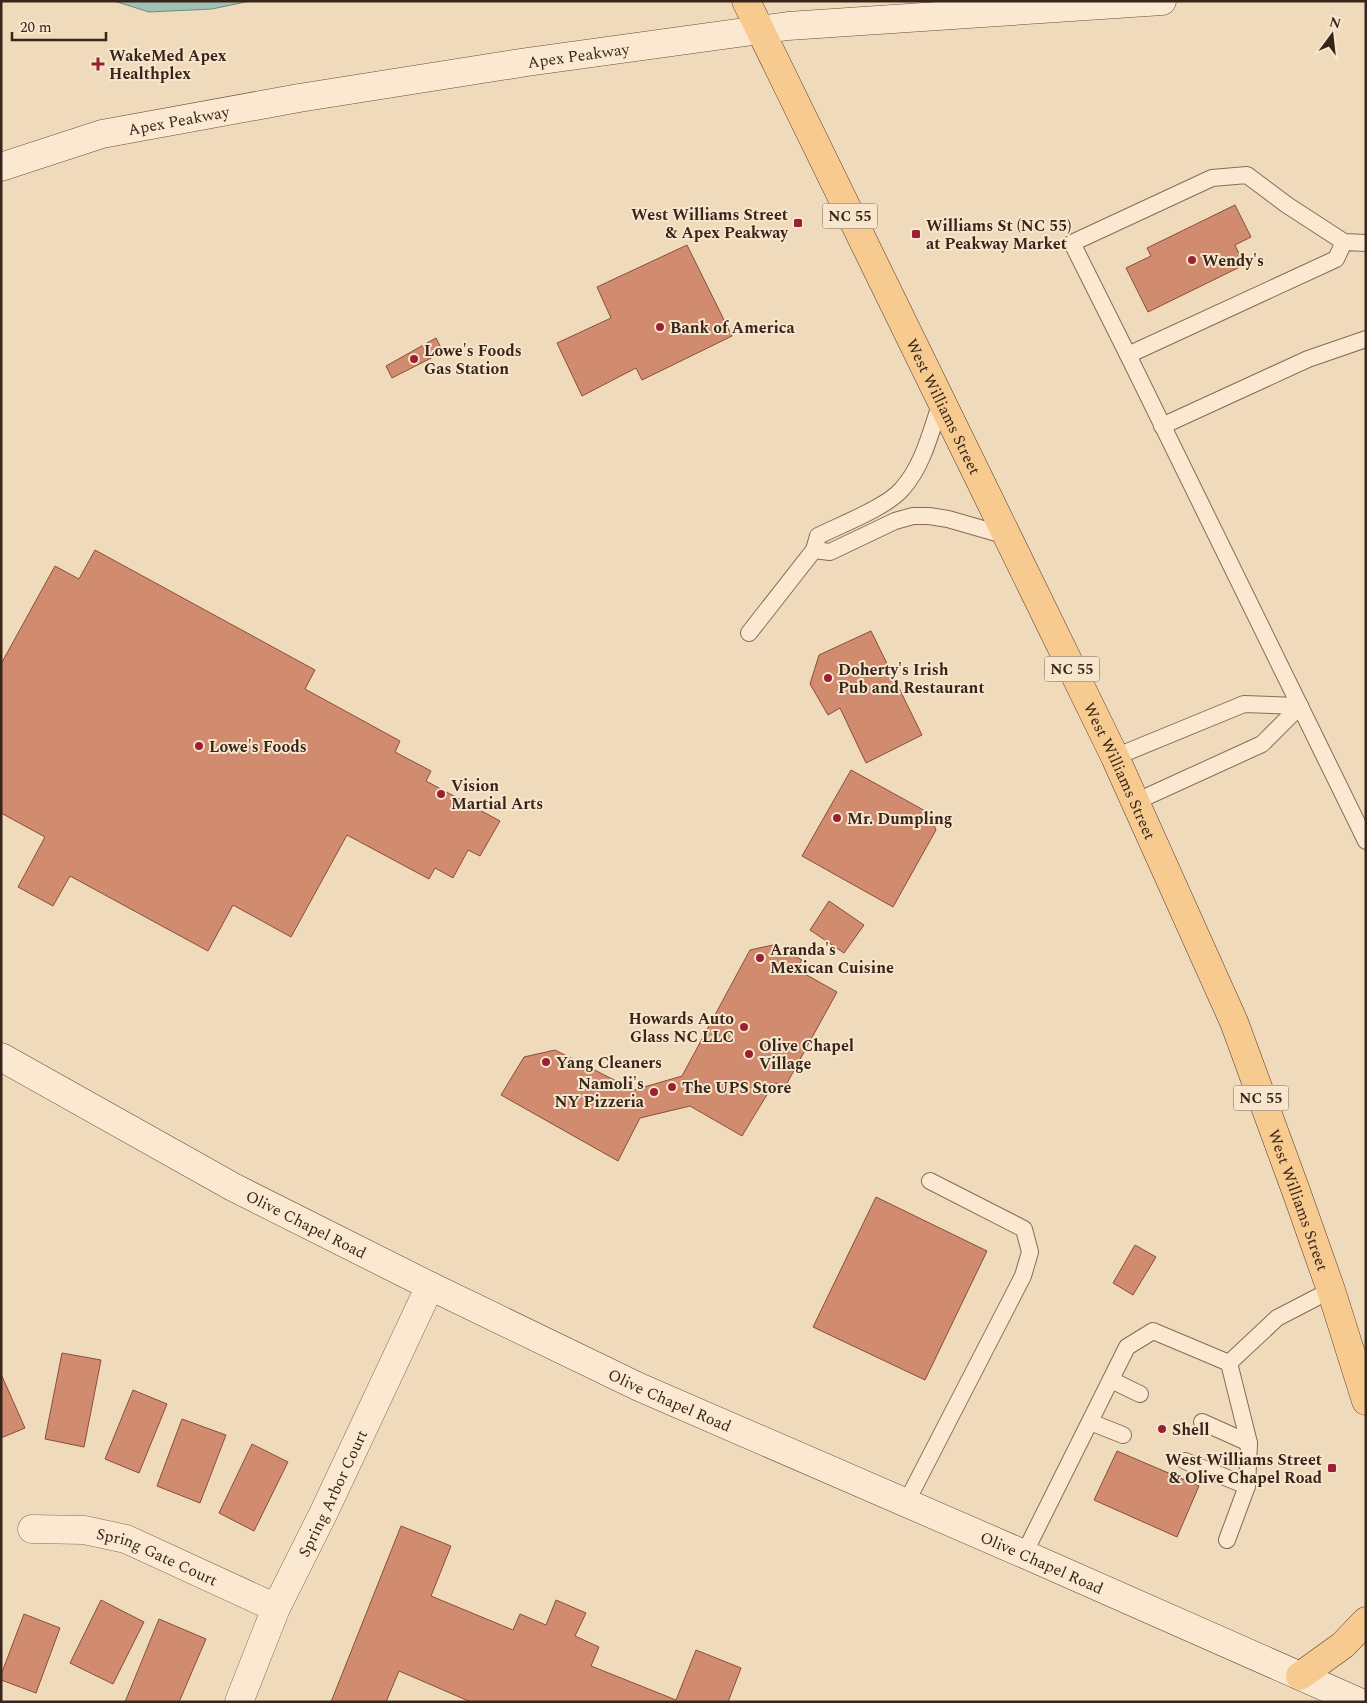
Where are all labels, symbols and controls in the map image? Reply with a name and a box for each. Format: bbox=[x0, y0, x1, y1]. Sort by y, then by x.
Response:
scale bar bbox=[12, 10, 106, 42]
north arrow bbox=[1307, 10, 1357, 60]
text: N bbox=[1327, 11, 1343, 35]
text: 20 m bbox=[20, 16, 52, 39]
street label: Apex Peakway bbox=[526, 37, 632, 75]
place label: WakeMed Apex Healthplex bbox=[109, 44, 227, 86]
marker: WakeMed Apex Healthplex bbox=[91, 57, 105, 71]
street label: Apex Peakway bbox=[126, 100, 233, 142]
place label: West Williams Street & Apex Peakway bbox=[631, 203, 789, 245]
road number: NC 55 bbox=[822, 204, 878, 228]
place label: Williams St (NC 55) at Peakway Market bbox=[926, 214, 1071, 256]
marker: West Williams Street & Apex Peakway bbox=[792, 217, 804, 229]
marker: Williams St (NC 55) at Peakway Market bbox=[910, 228, 922, 240]
place label: Wendy's bbox=[1202, 249, 1264, 273]
marker: Wendy's bbox=[1186, 254, 1198, 266]
place label: Bank of America bbox=[670, 316, 795, 340]
marker: Bank of America bbox=[654, 321, 666, 333]
street label: West Williams Street bbox=[899, 334, 987, 479]
place label: Lowe's Foods Gas Station bbox=[424, 339, 522, 381]
marker: Lowe's Foods Gas Station bbox=[408, 353, 420, 365]
road number: NC 55 bbox=[1044, 656, 1100, 682]
place label: Doherty's Irish Pub and Restaurant bbox=[838, 658, 985, 700]
marker: Doherty's Irish Pub and Restaurant bbox=[822, 672, 834, 684]
street label: West Williams Street bbox=[1077, 698, 1162, 844]
place label: Lowe's Foods bbox=[209, 735, 307, 759]
marker: Lowe's Foods bbox=[193, 740, 205, 752]
place label: Vision Martial Arts bbox=[451, 774, 543, 816]
marker: Vision Martial Arts bbox=[435, 788, 447, 800]
place label: Mr. Dumpling bbox=[847, 807, 952, 831]
marker: Mr. Dumpling bbox=[831, 812, 843, 824]
place label: Aranda's Mexican Cuisine bbox=[770, 938, 894, 980]
marker: Aranda's Mexican Cuisine bbox=[754, 952, 766, 964]
place label: Howards Auto Glass NC LLC bbox=[629, 1007, 734, 1049]
marker: Howards Auto Glass NC LLC bbox=[738, 1021, 750, 1033]
place label: Olive Chapel Village bbox=[759, 1034, 854, 1076]
marker: Olive Chapel Village bbox=[743, 1048, 755, 1060]
place label: Yang Cleaners bbox=[556, 1051, 662, 1075]
marker: Yang Cleaners bbox=[540, 1056, 552, 1068]
place label: Namoli's NY Pizzeria bbox=[554, 1072, 645, 1114]
place label: The UPS Store bbox=[682, 1076, 791, 1100]
marker: The UPS Store bbox=[666, 1081, 678, 1093]
marker: Namoli's NY Pizzeria bbox=[648, 1086, 660, 1098]
road number: NC 55 bbox=[1234, 1086, 1288, 1110]
street label: West Williams Street bbox=[1261, 1126, 1334, 1275]
street label: Olive Chapel Road bbox=[241, 1184, 371, 1265]
street label: Olive Chapel Road bbox=[604, 1363, 735, 1439]
place label: Shell bbox=[1172, 1418, 1209, 1442]
marker: Shell bbox=[1156, 1423, 1168, 1435]
street label: Spring Arbor Court bbox=[292, 1426, 374, 1561]
place label: West Williams Street & Olive Chapel Road bbox=[1165, 1448, 1322, 1490]
marker: West Williams Street & Olive Chapel Road bbox=[1326, 1462, 1338, 1474]
street label: Spring Gate Court bbox=[94, 1522, 222, 1593]
street label: Olive Chapel Road bbox=[976, 1525, 1107, 1601]

